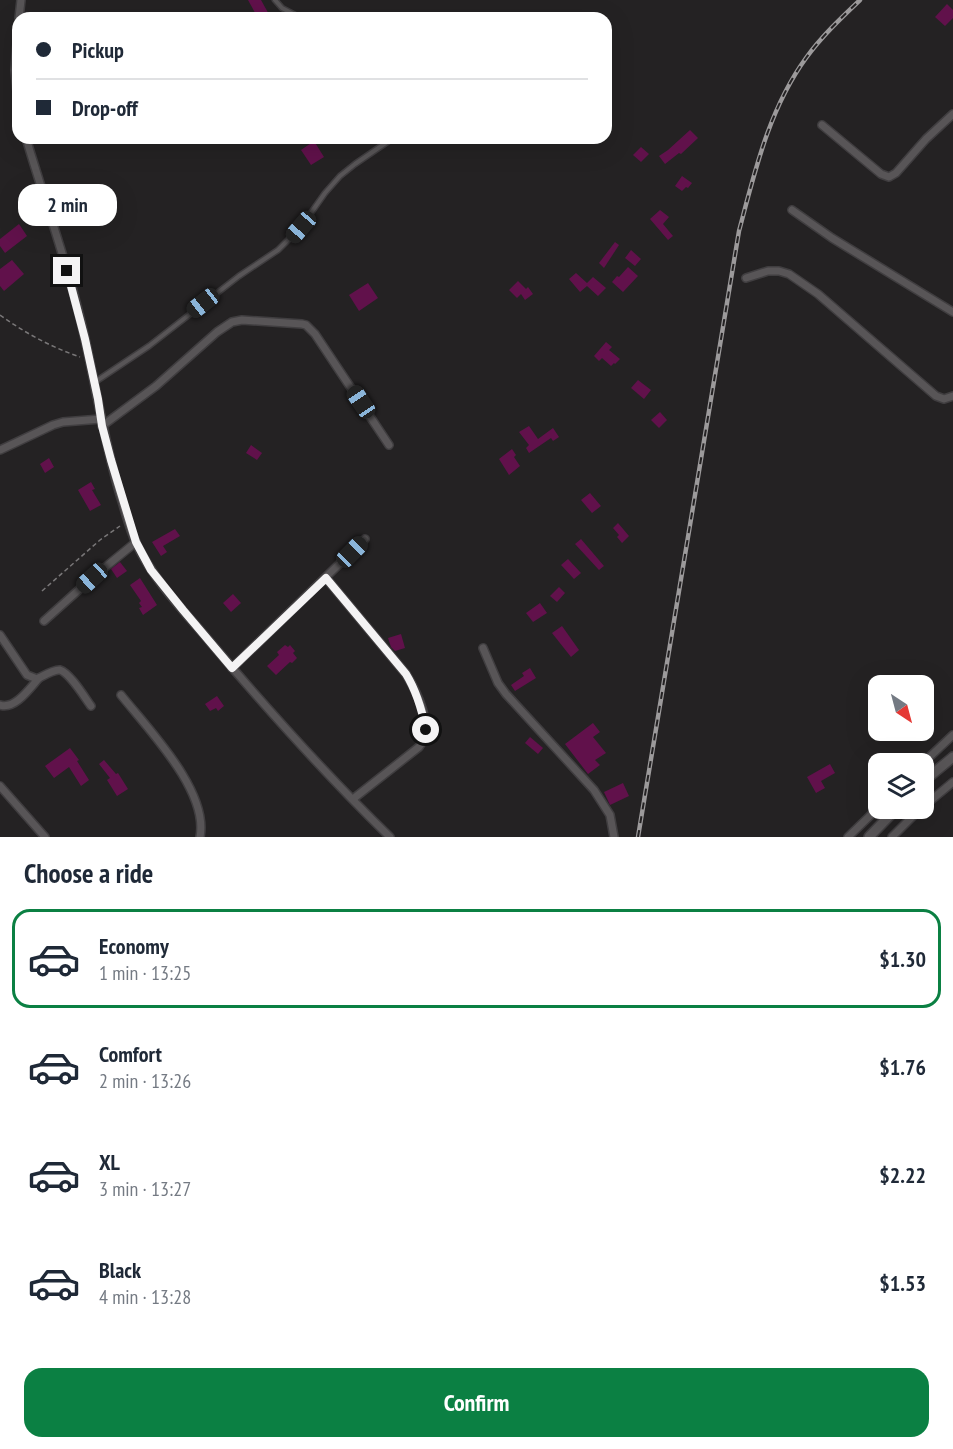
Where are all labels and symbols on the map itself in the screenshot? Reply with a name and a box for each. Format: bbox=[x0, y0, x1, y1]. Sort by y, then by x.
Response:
callout: 2 min bbox=[17, 184, 116, 226]
car bbox=[282, 208, 320, 246]
route end bbox=[53, 257, 80, 284]
car bbox=[183, 285, 223, 321]
car bbox=[343, 382, 379, 422]
car bbox=[333, 533, 371, 571]
car bbox=[73, 559, 111, 597]
north arrow bbox=[868, 675, 934, 741]
route start bbox=[412, 716, 439, 743]

